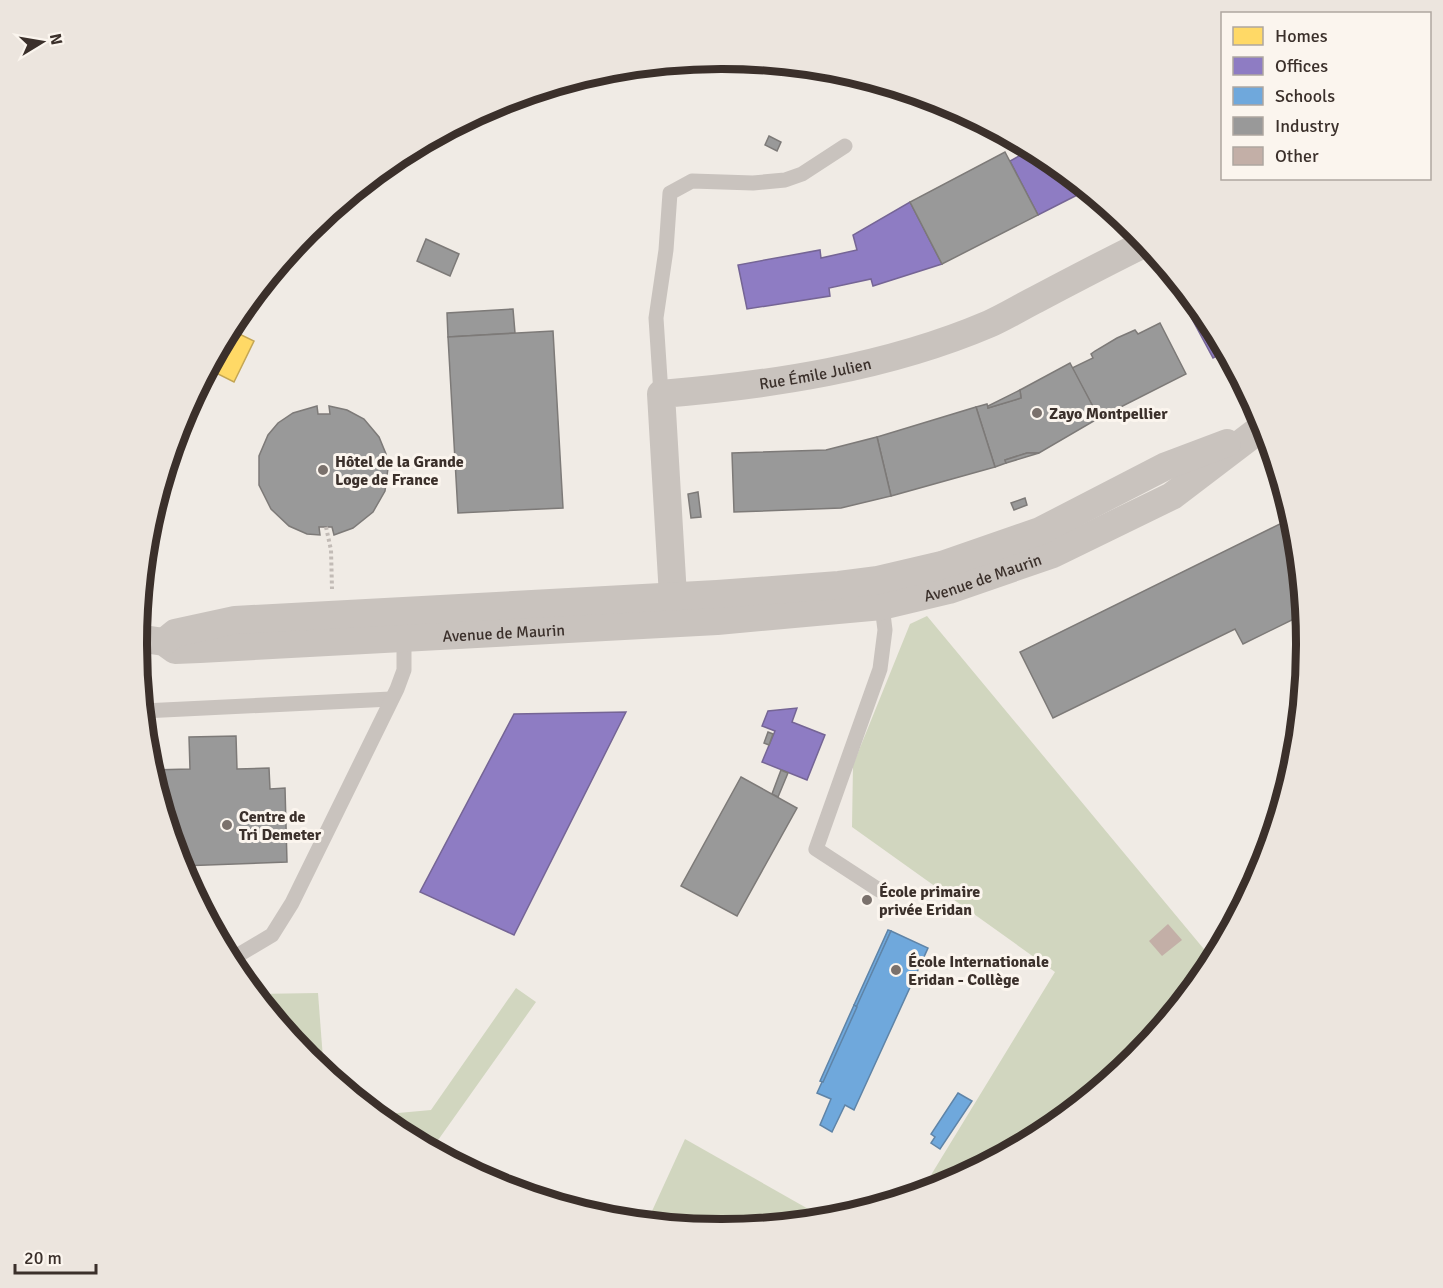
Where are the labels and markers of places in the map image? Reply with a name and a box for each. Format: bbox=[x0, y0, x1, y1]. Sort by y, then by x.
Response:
place label: Zayo Montpellier bbox=[1049, 404, 1168, 424]
marker: Zayo Montpellier bbox=[1030, 406, 1044, 420]
place label: Hôtel de la Grande Loge de France bbox=[335, 452, 464, 490]
marker: Hôtel de la Grande Loge de France bbox=[316, 463, 330, 477]
place label: Centre de Tri Demeter bbox=[239, 807, 322, 845]
marker: Centre de Tri Demeter bbox=[220, 818, 234, 832]
place label: École primaire privée Eridan bbox=[879, 882, 980, 920]
marker: École primaire privée Eridan bbox=[860, 893, 874, 907]
place label: École Internationale Eridan - Collège bbox=[908, 952, 1049, 990]
marker: École Internationale Eridan - Collège bbox=[889, 963, 903, 977]

